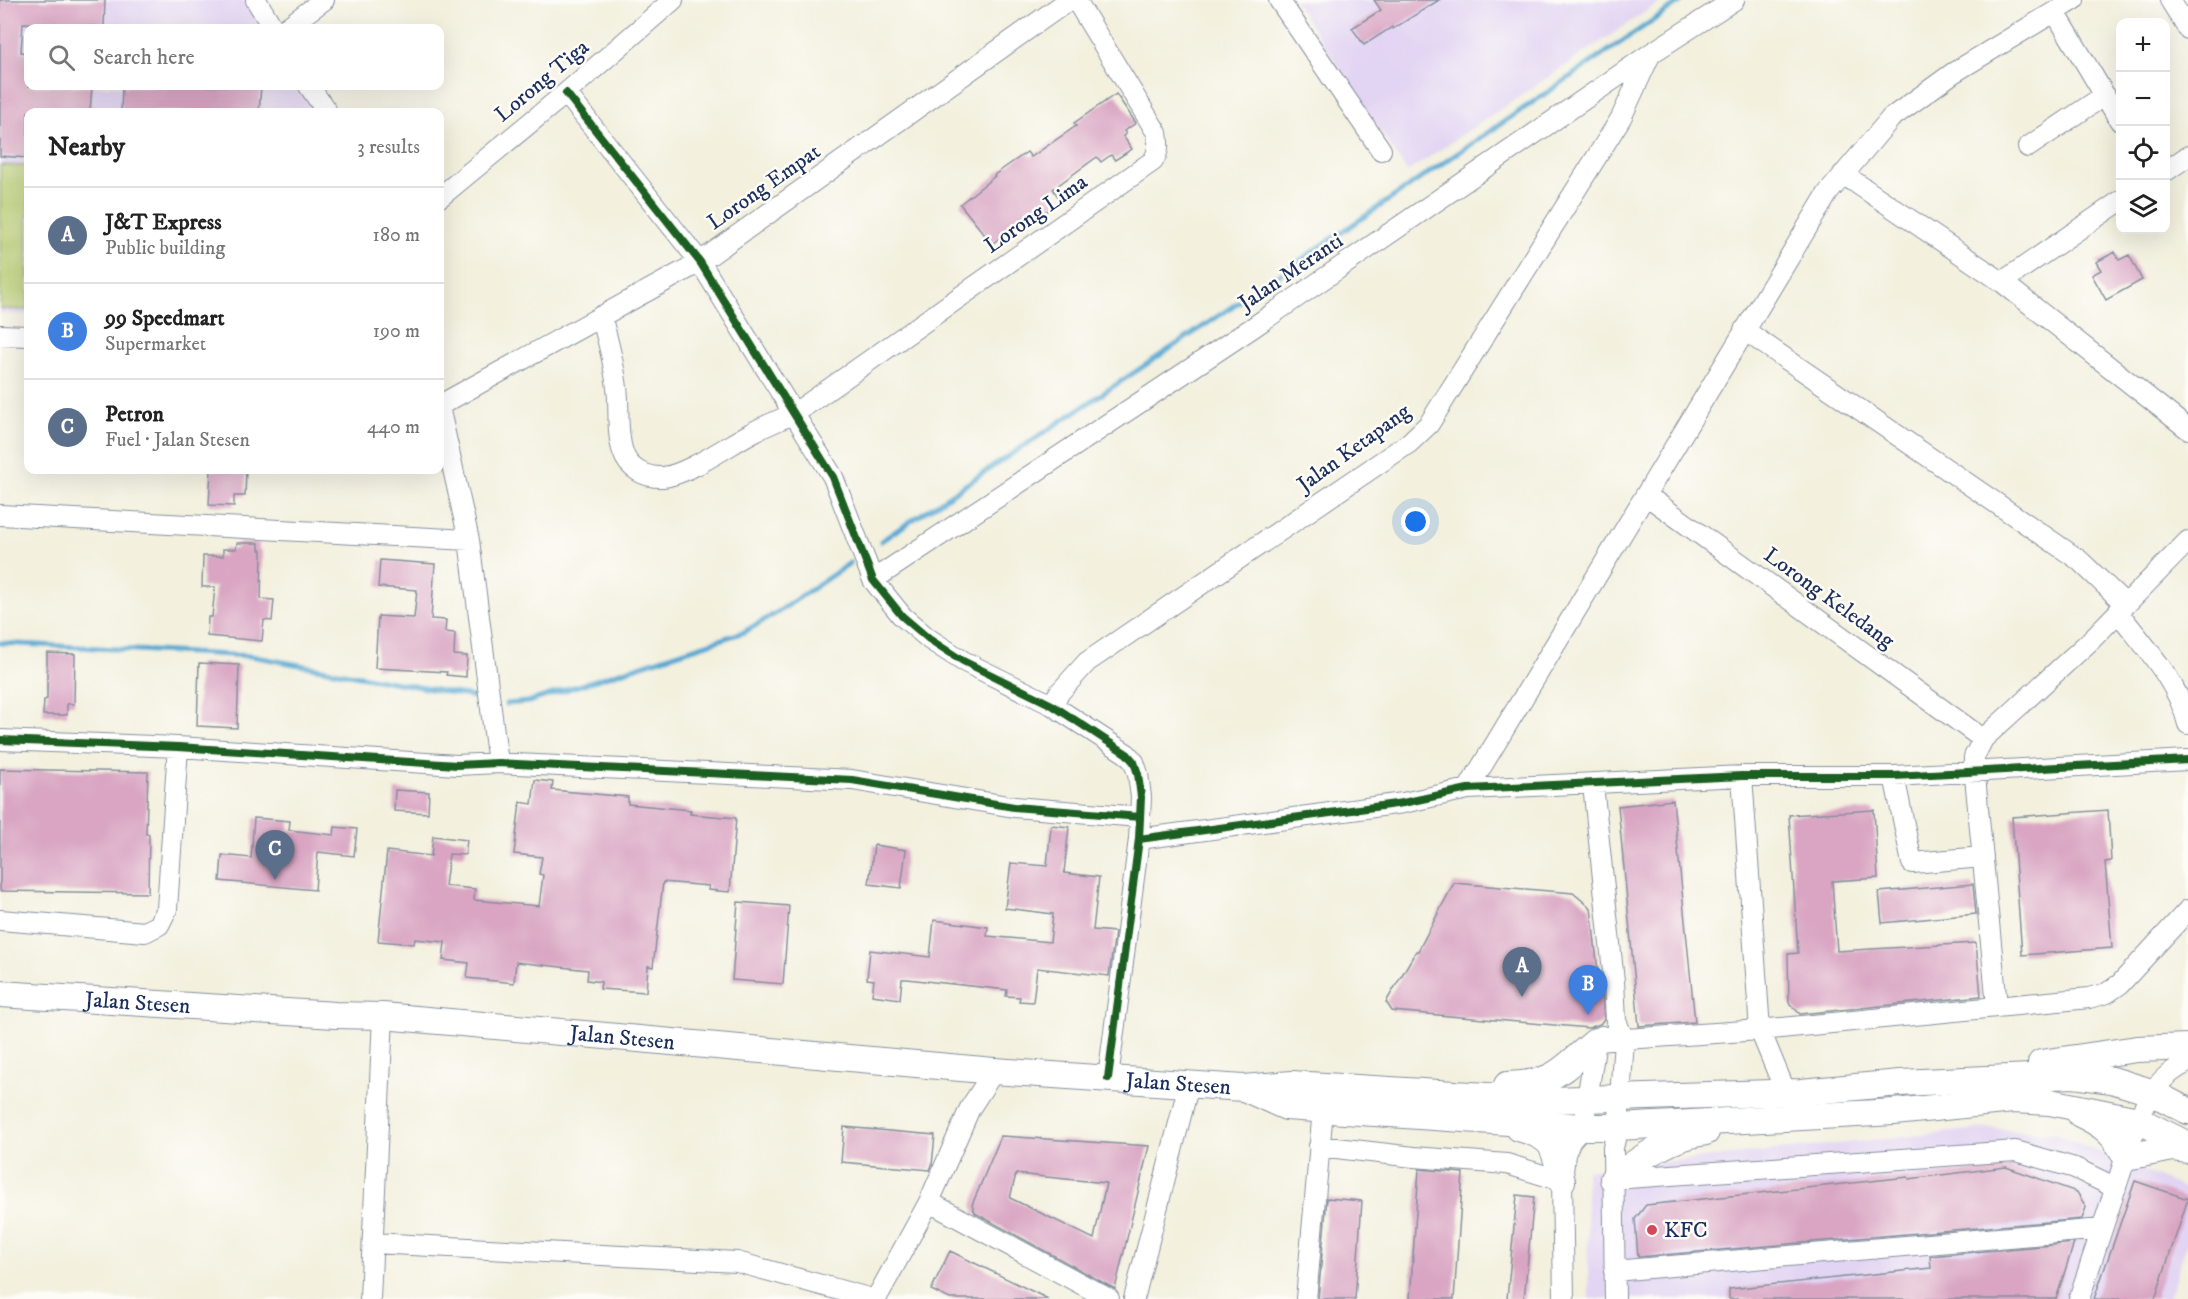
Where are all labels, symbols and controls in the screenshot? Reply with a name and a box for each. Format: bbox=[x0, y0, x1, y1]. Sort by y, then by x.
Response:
map controls bbox=[2116, 18, 2170, 234]
button: + bbox=[2116, 18, 2170, 72]
search box bbox=[24, 24, 444, 90]
street label: Lorong Tiga bbox=[489, 33, 595, 128]
icon: search bbox=[45, 41, 78, 74]
text: Search here bbox=[93, 44, 195, 71]
button: − bbox=[2116, 72, 2170, 126]
button: locate bbox=[2116, 126, 2170, 180]
text: Nearby bbox=[48, 131, 125, 164]
text: 3 results bbox=[357, 135, 420, 160]
street label: Lorong Empat bbox=[702, 138, 826, 236]
street label: Lorong Lima bbox=[979, 168, 1093, 259]
button: layers bbox=[2116, 180, 2170, 234]
text: J&T Express bbox=[105, 209, 222, 236]
text: A bbox=[61, 223, 74, 248]
text: 180 m bbox=[373, 223, 420, 248]
street label: Jalan Meranti bbox=[1232, 227, 1348, 318]
text: Public building bbox=[105, 236, 225, 261]
text: 99 Speedmart bbox=[105, 305, 225, 332]
text: B bbox=[61, 319, 74, 344]
text: 190 m bbox=[373, 319, 420, 344]
text: Supermarket bbox=[105, 332, 206, 357]
street label: Jalan Ketapang bbox=[1291, 398, 1416, 499]
text: Petron bbox=[105, 401, 164, 428]
text: C bbox=[61, 415, 74, 440]
text: 440 m bbox=[367, 415, 420, 440]
text: Fuel · Jalan Stesen bbox=[105, 428, 250, 453]
your location bbox=[1401, 507, 1430, 536]
street label: Lorong Keledang bbox=[1758, 542, 1900, 655]
pin: C bbox=[256, 830, 294, 880]
pin: A bbox=[1502, 948, 1541, 997]
pin: B bbox=[1568, 966, 1608, 1015]
street label: Jalan Stesen bbox=[82, 986, 192, 1019]
street label: Jalan Stesen bbox=[567, 1019, 677, 1056]
street label: Jalan Stesen bbox=[1123, 1066, 1232, 1101]
place label: KFC bbox=[1664, 1217, 1708, 1244]
marker: KFC bbox=[1645, 1223, 1659, 1237]

